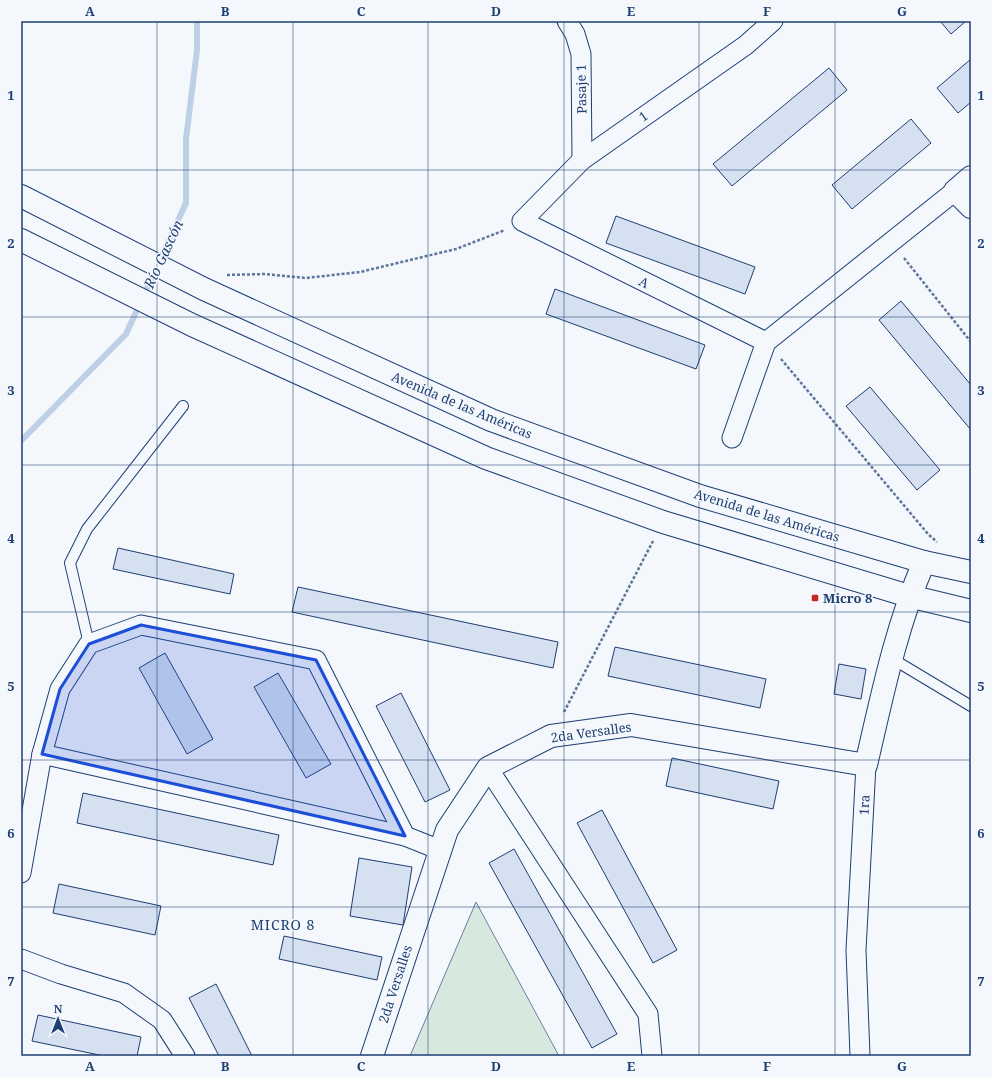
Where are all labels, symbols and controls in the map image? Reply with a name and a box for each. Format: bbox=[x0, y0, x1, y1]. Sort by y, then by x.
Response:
text: A bbox=[85, 2, 95, 20]
text: B bbox=[221, 2, 230, 20]
text: C bbox=[357, 2, 366, 20]
text: D bbox=[491, 2, 501, 20]
text: E bbox=[627, 2, 636, 20]
text: F bbox=[763, 2, 771, 20]
text: G bbox=[897, 2, 907, 20]
street label: Pasaje 1 bbox=[572, 64, 590, 114]
text: 1 bbox=[7, 86, 15, 104]
text: 1 bbox=[977, 86, 985, 104]
street label: 1 bbox=[635, 107, 651, 125]
water label: Río Gascón bbox=[139, 216, 187, 292]
text: 2 bbox=[7, 234, 15, 252]
text: 2 bbox=[977, 234, 985, 252]
street label: A bbox=[636, 272, 653, 292]
street label: Avenida de las Américas bbox=[389, 367, 535, 443]
text: 3 bbox=[7, 381, 15, 399]
text: 3 bbox=[977, 381, 985, 399]
street label: Avenida de las Américas bbox=[692, 484, 842, 546]
text: 4 bbox=[7, 529, 15, 547]
text: 4 bbox=[977, 529, 985, 547]
place label: Micro 8 bbox=[823, 589, 872, 607]
marker: Micro 8 bbox=[810, 593, 820, 603]
text: 5 bbox=[7, 677, 15, 695]
text: 5 bbox=[977, 677, 985, 695]
street label: 2da Versalles bbox=[550, 717, 633, 747]
street label: 1ra bbox=[854, 794, 874, 816]
text: 6 bbox=[7, 824, 15, 842]
text: 6 bbox=[977, 824, 985, 842]
district label: MICRO 8 bbox=[251, 915, 315, 934]
street label: 2da Versalles bbox=[374, 943, 416, 1025]
text: 7 bbox=[7, 972, 15, 990]
text: 7 bbox=[977, 972, 985, 990]
north arrow bbox=[38, 999, 78, 1039]
text: N bbox=[54, 1001, 63, 1016]
text: A bbox=[85, 1057, 95, 1075]
text: B bbox=[221, 1057, 230, 1075]
text: C bbox=[357, 1057, 366, 1075]
text: D bbox=[491, 1057, 501, 1075]
text: E bbox=[627, 1057, 636, 1075]
text: F bbox=[763, 1057, 771, 1075]
text: G bbox=[897, 1057, 907, 1075]

